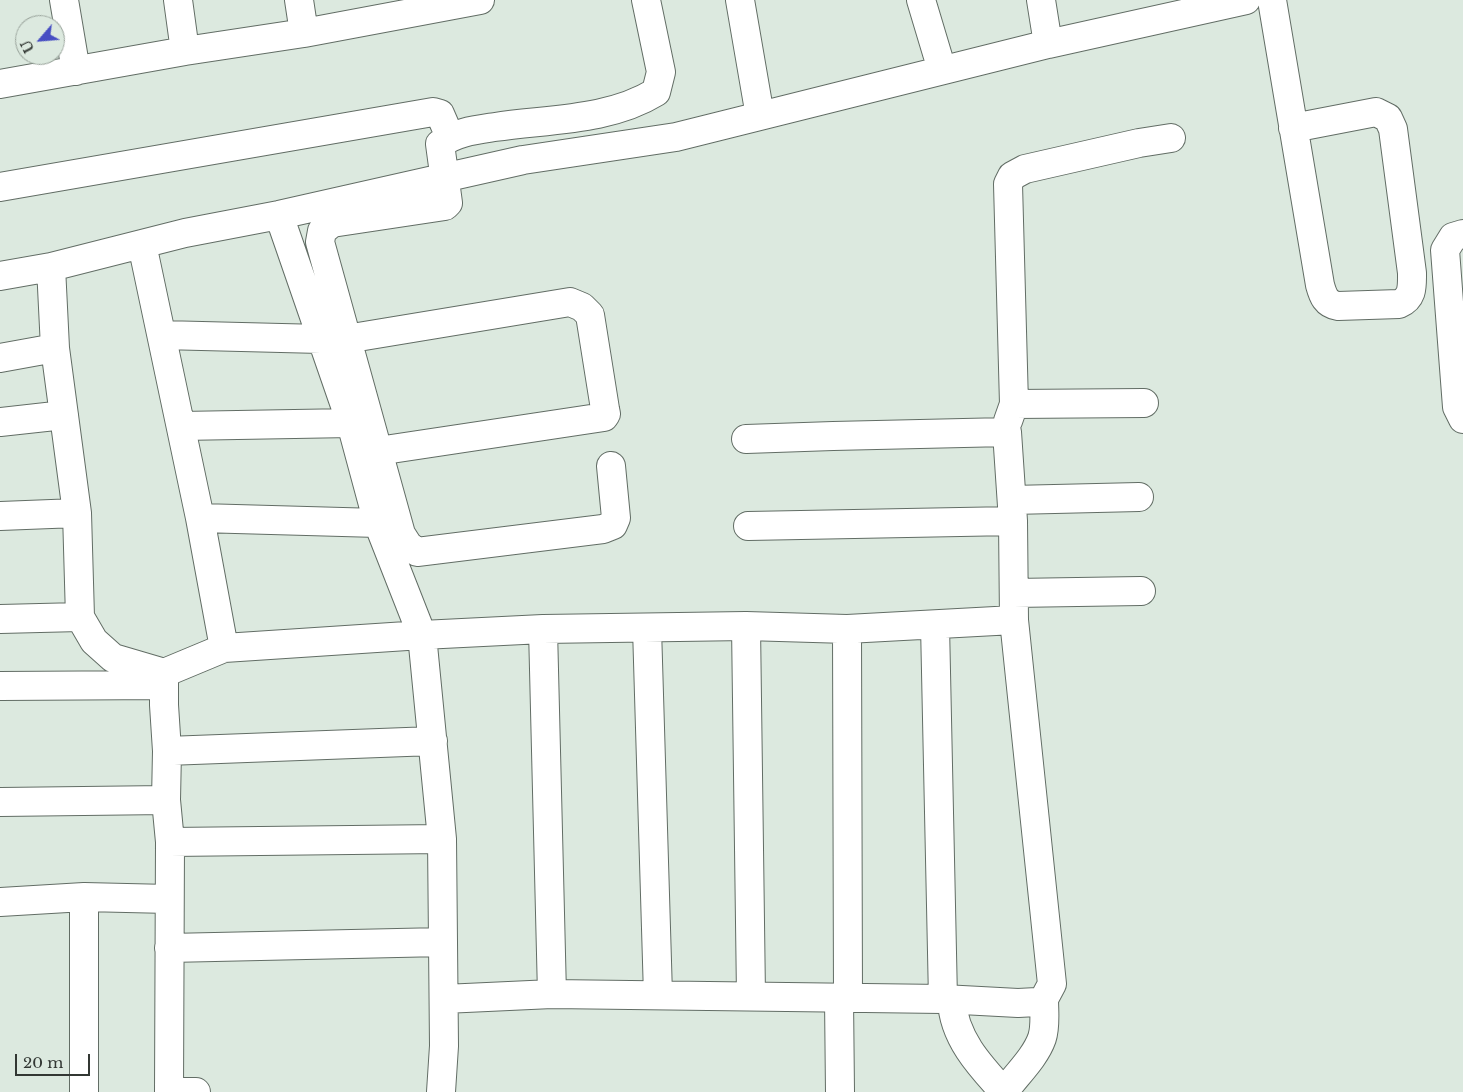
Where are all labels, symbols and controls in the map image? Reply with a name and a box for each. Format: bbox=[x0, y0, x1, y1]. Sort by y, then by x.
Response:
north arrow bbox=[15, 15, 65, 65]
text: U bbox=[17, 37, 38, 56]
scale bar bbox=[18, 1044, 92, 1076]
text: 20 m bbox=[23, 1053, 63, 1072]

